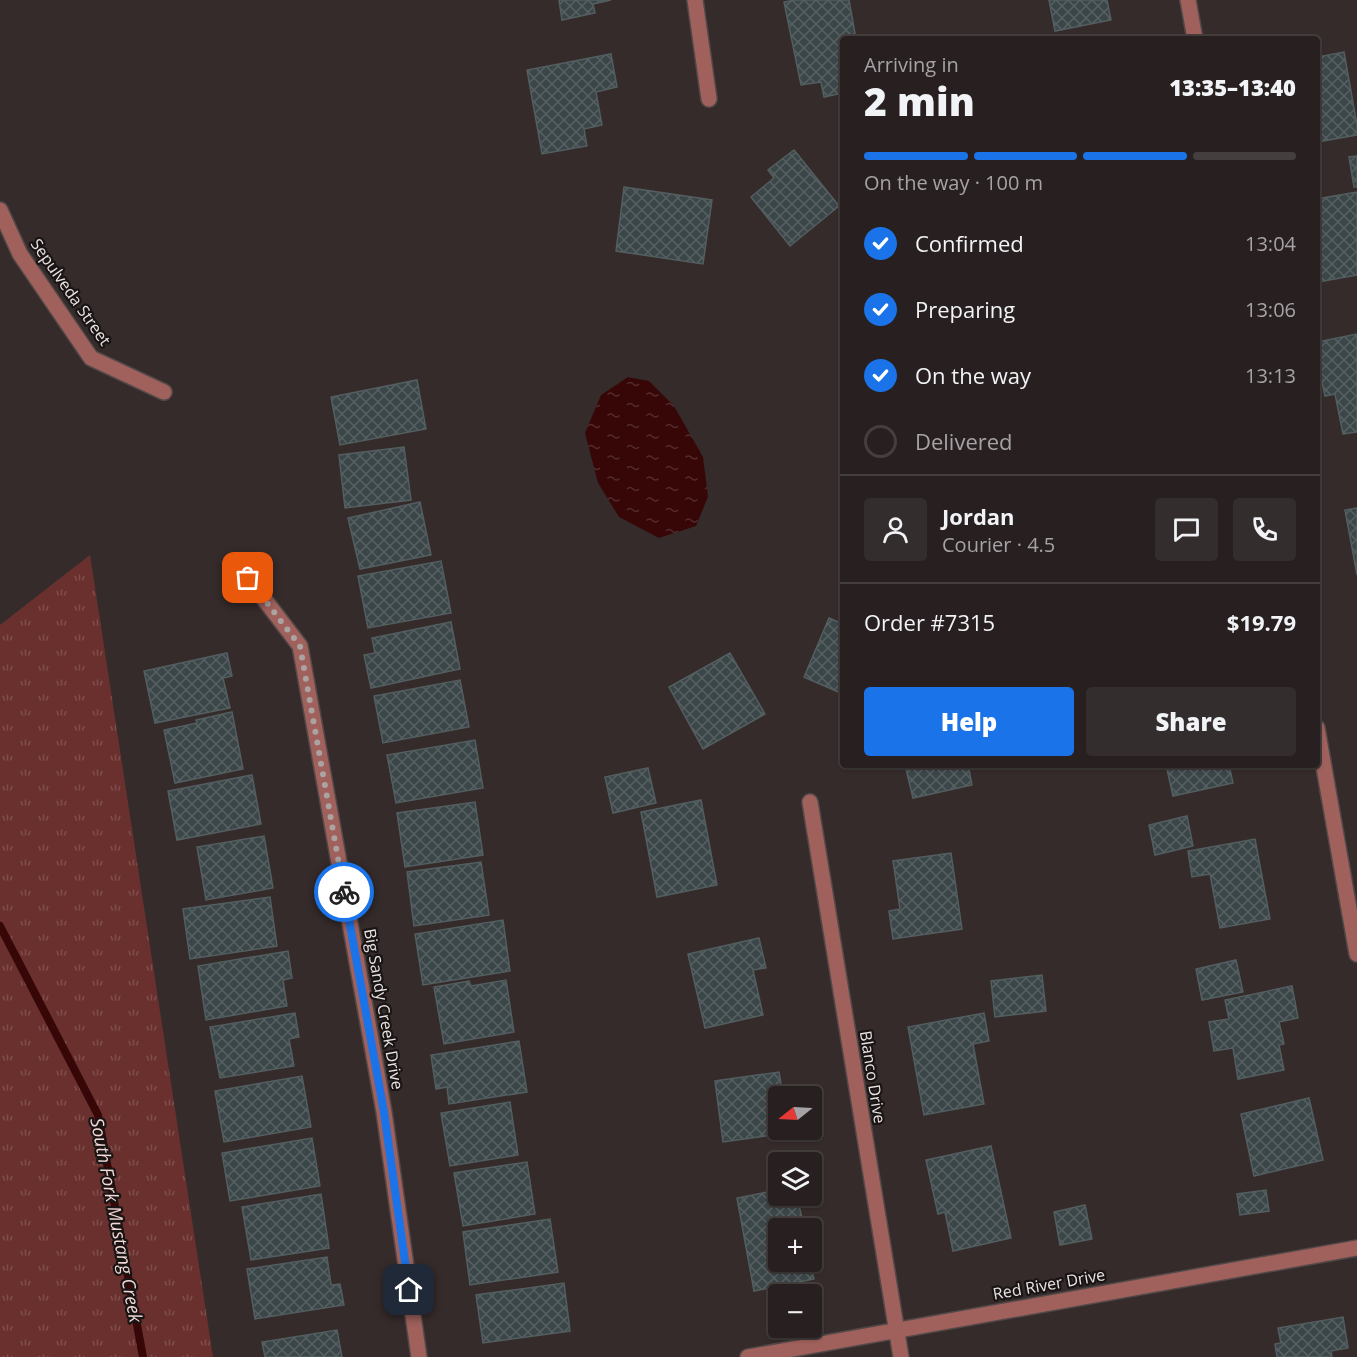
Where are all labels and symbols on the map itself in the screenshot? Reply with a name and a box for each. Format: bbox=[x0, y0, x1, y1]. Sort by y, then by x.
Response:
street label: Sepulveda Street bbox=[26, 234, 116, 350]
pin bbox=[222, 552, 273, 603]
courier bbox=[314, 862, 374, 922]
street label: Big Sandy Creek Drive bbox=[359, 927, 409, 1091]
street label: Blanco Drive bbox=[855, 1029, 891, 1125]
north arrow bbox=[768, 1086, 822, 1140]
water label: South Fork Mustang Creek bbox=[85, 1116, 149, 1326]
street label: Red River Drive bbox=[991, 1263, 1107, 1305]
pin bbox=[383, 1264, 434, 1315]

